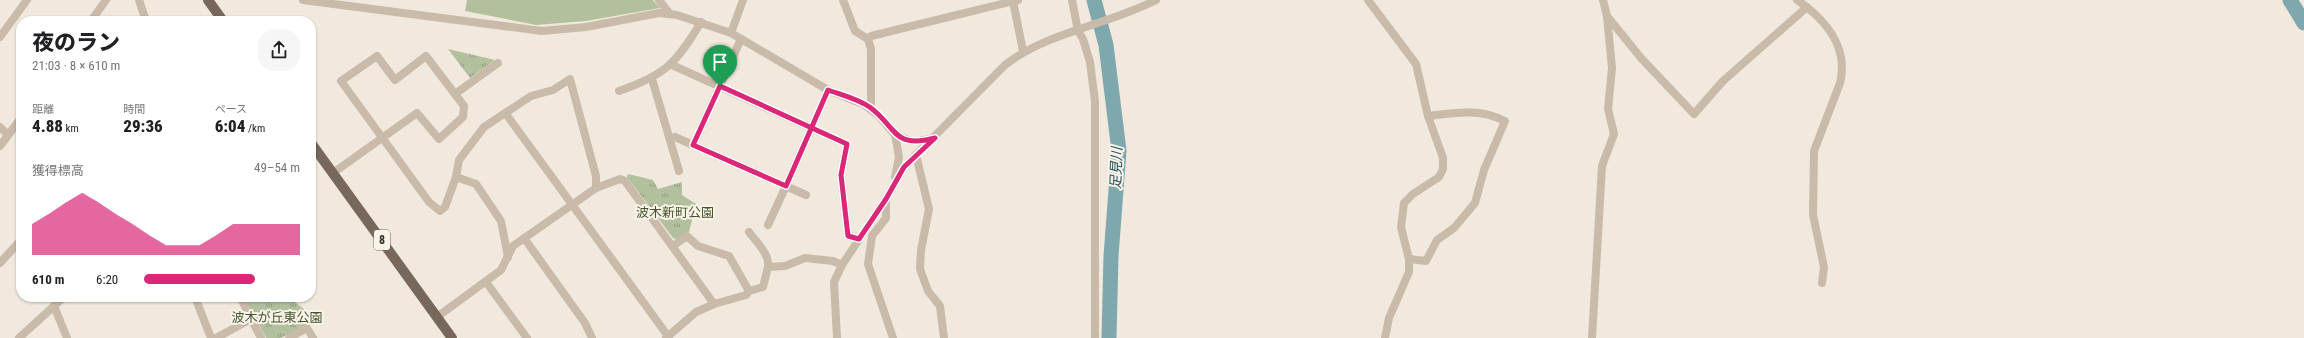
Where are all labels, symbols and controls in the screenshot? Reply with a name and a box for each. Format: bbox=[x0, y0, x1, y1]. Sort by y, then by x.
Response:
button: share bbox=[258, 29, 300, 71]
text: 夜のラン bbox=[32, 30, 120, 55]
pin bbox=[703, 45, 737, 86]
icon: arrive bbox=[709, 51, 731, 73]
text: 21:03 · 8 × 610 m bbox=[32, 58, 120, 73]
text: 距離 bbox=[32, 103, 54, 116]
text: 時間 bbox=[123, 103, 145, 116]
text: ペース bbox=[215, 103, 247, 116]
text: 4.88 bbox=[32, 116, 63, 136]
text: 29:36 bbox=[123, 116, 163, 136]
text: 6:04 bbox=[215, 116, 245, 136]
text: km bbox=[63, 122, 79, 135]
text: /km bbox=[245, 122, 265, 135]
water label: 足見川 bbox=[1107, 145, 1125, 189]
text: 49–54 m bbox=[254, 160, 300, 175]
text: 獲得標高 bbox=[32, 163, 84, 178]
park label: 波木新町公園 bbox=[636, 205, 714, 220]
road number: 8 bbox=[374, 230, 390, 250]
text: 610 m bbox=[32, 272, 64, 287]
text: 6:20 bbox=[96, 272, 118, 287]
park label: 波木が丘東公園 bbox=[231, 310, 323, 325]

